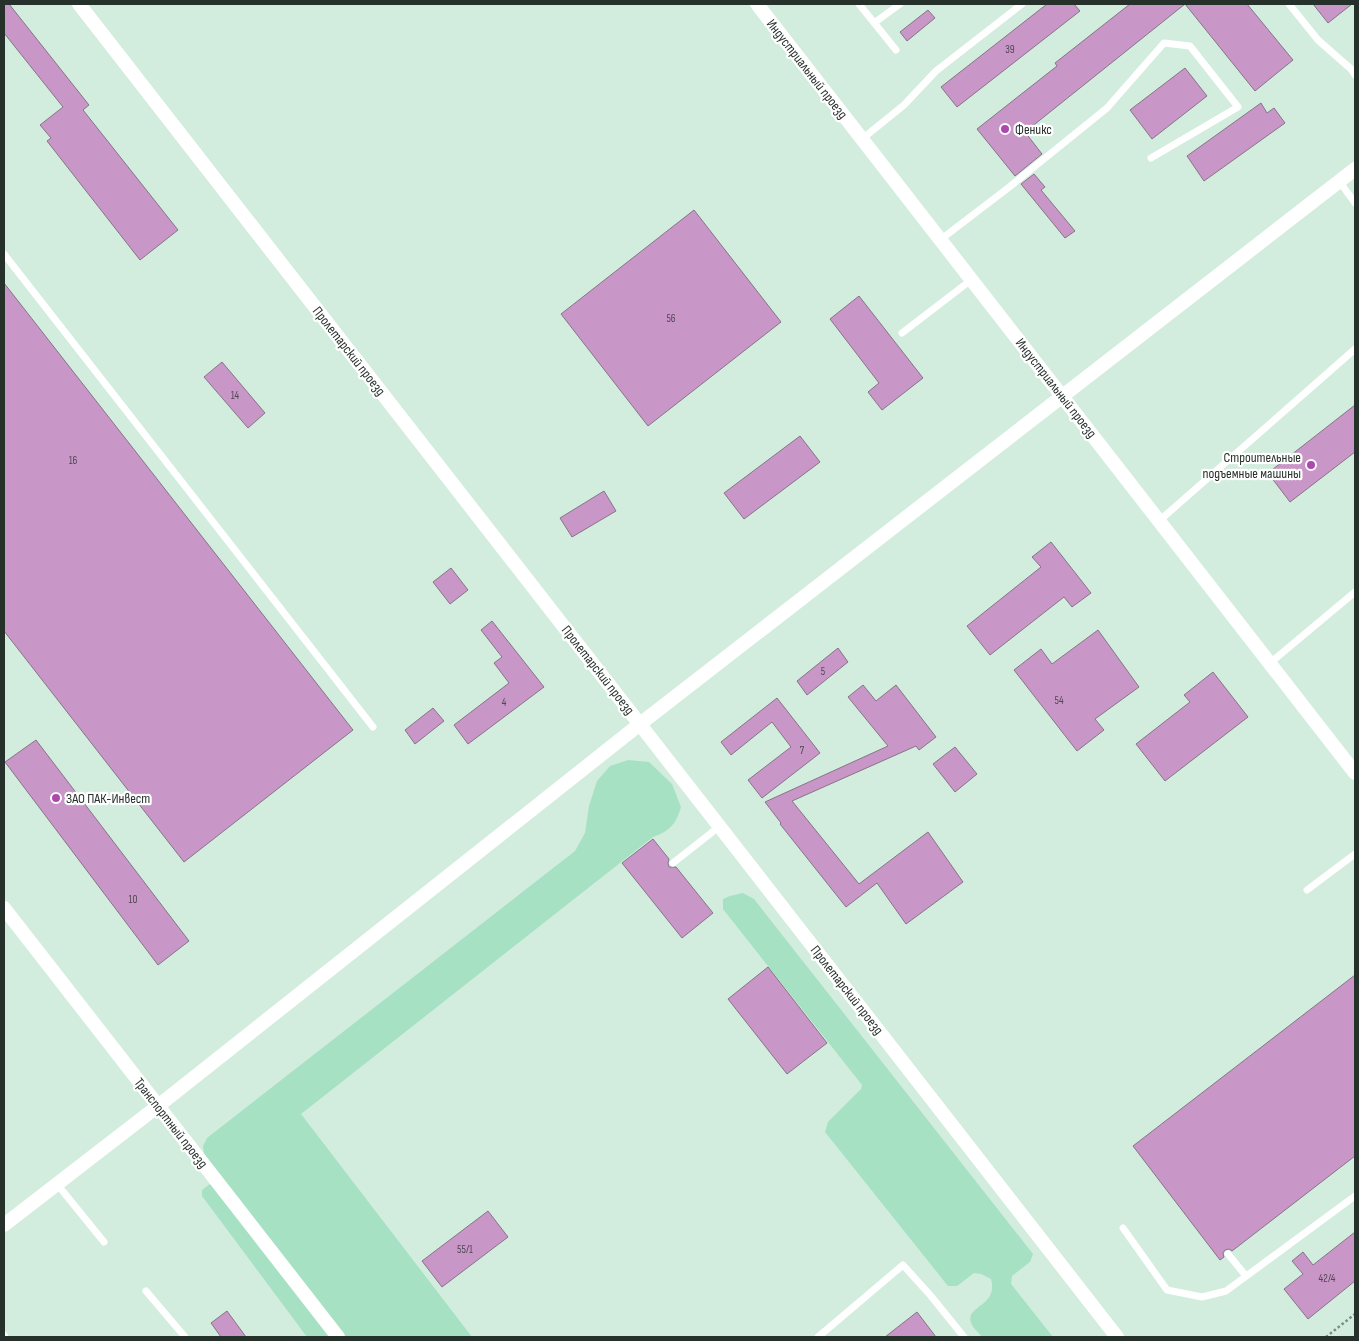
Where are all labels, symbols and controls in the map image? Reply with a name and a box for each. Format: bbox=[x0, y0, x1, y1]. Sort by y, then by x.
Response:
street label: Индустриальный проезд bbox=[763, 16, 851, 122]
house number: 39 bbox=[1005, 43, 1015, 56]
place label: Феникс bbox=[1015, 121, 1052, 138]
marker: Феникс bbox=[999, 123, 1011, 135]
street label: Пролетарский проезд bbox=[309, 303, 389, 399]
house number: 56 bbox=[666, 312, 676, 325]
street label: Индустриальный проезд bbox=[1012, 335, 1100, 441]
house number: 14 bbox=[231, 389, 240, 402]
place label: Строительные подъемные машины bbox=[1203, 449, 1301, 482]
house number: 16 bbox=[69, 454, 78, 467]
marker: Строительные подъемные машины bbox=[1305, 459, 1317, 471]
street label: Пролетарский проезд bbox=[558, 622, 638, 718]
house number: 5 bbox=[821, 665, 825, 678]
house number: 54 bbox=[1054, 694, 1064, 707]
house number: 4 bbox=[502, 696, 507, 709]
house number: 7 bbox=[800, 744, 805, 757]
place label: ЗАО ПАК-Инвест bbox=[66, 790, 150, 807]
marker: ЗАО ПАК-Инвест bbox=[50, 792, 62, 804]
house number: 10 bbox=[129, 893, 137, 906]
street label: Пролетарский проезд bbox=[807, 942, 887, 1038]
street label: Транспортный проезд bbox=[131, 1075, 211, 1171]
house number: 55/1 bbox=[457, 1243, 473, 1256]
house number: 42/4 bbox=[1319, 1272, 1336, 1285]

